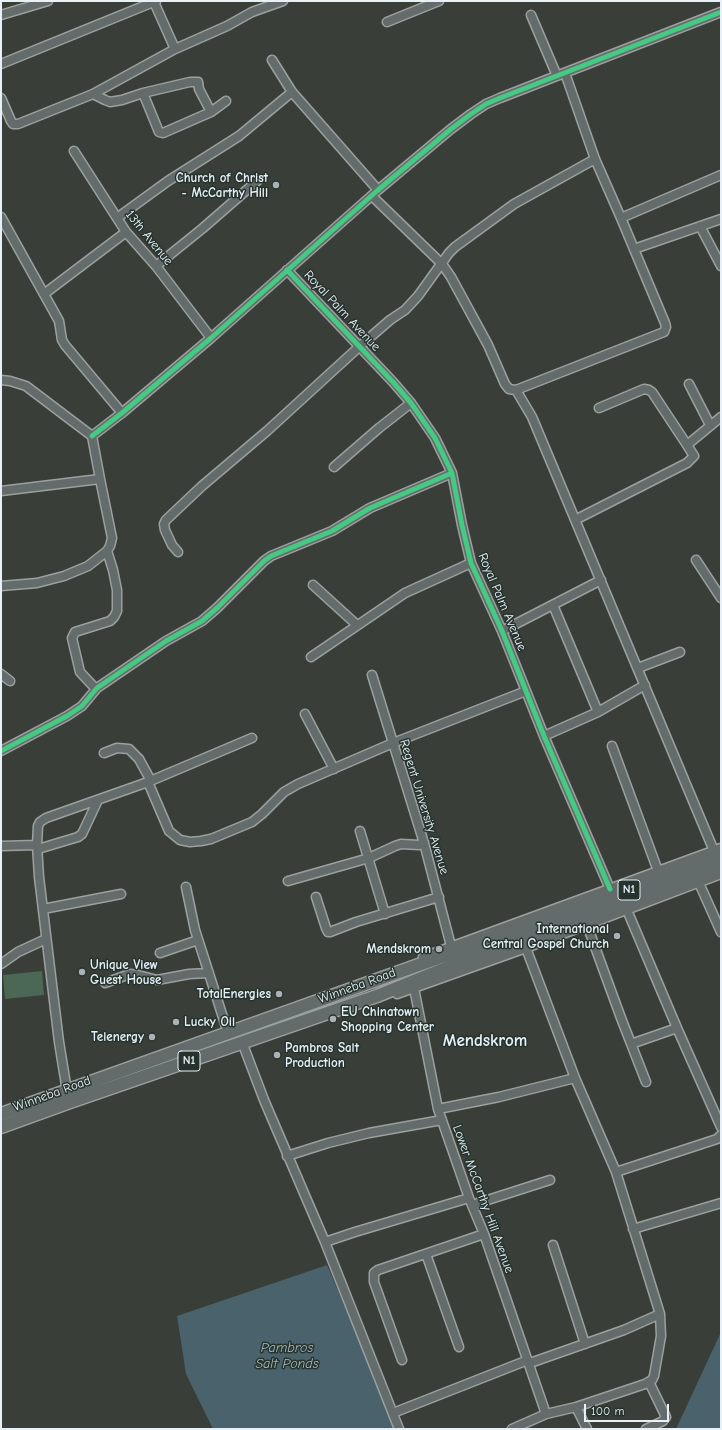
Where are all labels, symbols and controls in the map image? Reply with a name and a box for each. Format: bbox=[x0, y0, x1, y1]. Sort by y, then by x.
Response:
place label: Church of Christ - McCarthy Hill bbox=[176, 170, 268, 201]
marker: Church of Christ - McCarthy Hill bbox=[271, 180, 281, 190]
street label: 13th Avenue bbox=[122, 207, 176, 269]
street label: Royal Palm Avenue bbox=[301, 267, 383, 355]
street label: Royal Palm Avenue bbox=[474, 551, 530, 653]
street label: Regent University Avenue bbox=[396, 738, 452, 876]
road number: N1 bbox=[618, 880, 640, 900]
place label: International Central Gospel Church bbox=[483, 921, 609, 952]
marker: International Central Gospel Church bbox=[612, 931, 622, 941]
place label: Mendskrom bbox=[366, 941, 431, 957]
marker: Mendskrom bbox=[434, 944, 444, 954]
place label: Unique View Guest House bbox=[90, 957, 161, 988]
street label: Winneba Road bbox=[316, 965, 398, 1007]
marker: Unique View Guest House bbox=[77, 967, 87, 977]
place label: TotalEnergies bbox=[197, 986, 271, 1002]
marker: TotalEnergies bbox=[274, 989, 284, 999]
place label: EU Chinatown Shopping Center bbox=[341, 1004, 434, 1035]
place label: Lucky Oil bbox=[184, 1014, 235, 1030]
marker: EU Chinatown Shopping Center bbox=[328, 1014, 338, 1024]
marker: Lucky Oil bbox=[171, 1017, 181, 1027]
place label: Telenergy bbox=[91, 1029, 144, 1045]
district label: Mendskrom bbox=[443, 1031, 527, 1051]
marker: Telenergy bbox=[147, 1032, 157, 1042]
place label: Pambros Salt Production bbox=[285, 1040, 359, 1071]
marker: Pambros Salt Production bbox=[272, 1050, 282, 1060]
road number: N1 bbox=[178, 1051, 200, 1071]
street label: Winneba Road bbox=[11, 1073, 93, 1115]
street label: Lower McCarthy Hill Avenue bbox=[449, 1123, 517, 1275]
water label: Pambros Salt Ponds bbox=[255, 1340, 319, 1372]
scale bar bbox=[586, 1396, 671, 1422]
text: 100 m bbox=[591, 1404, 624, 1418]

